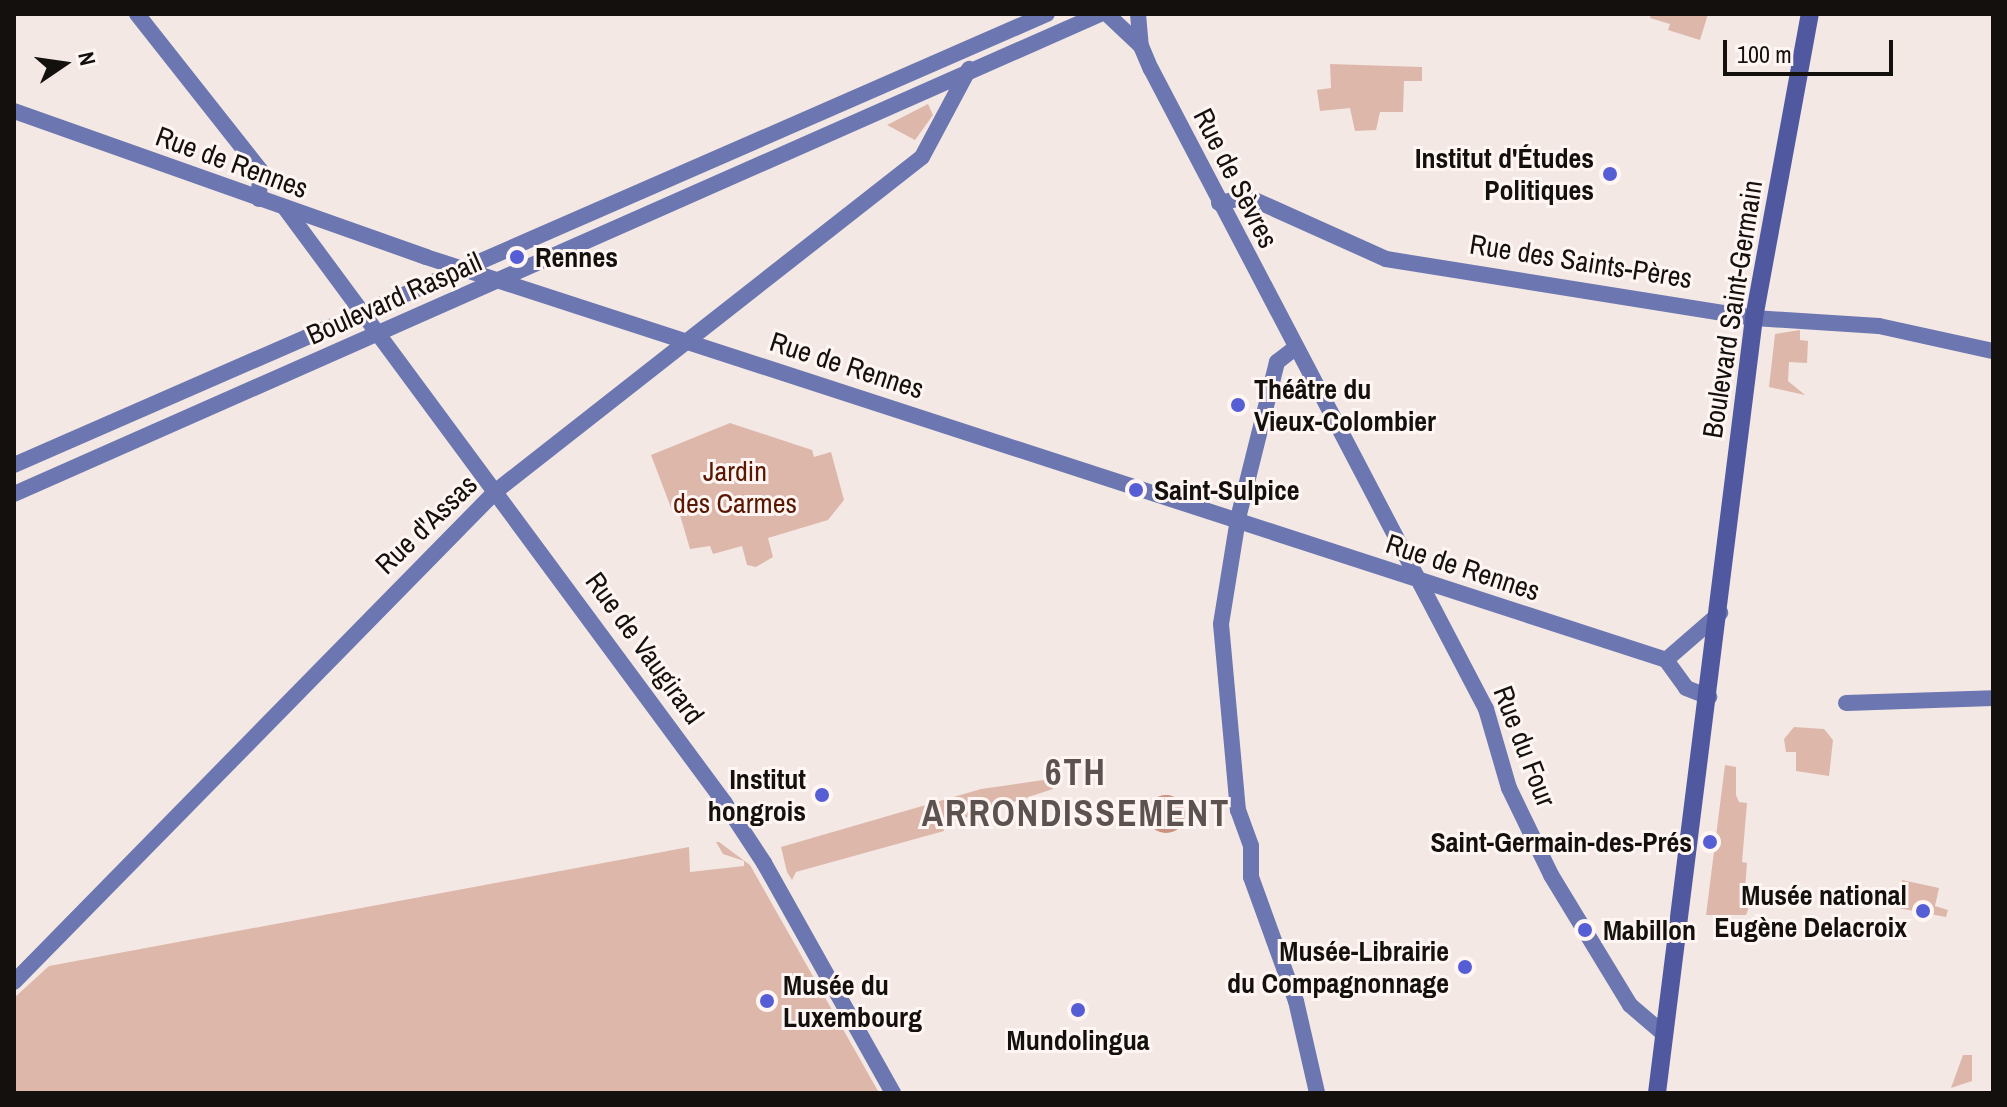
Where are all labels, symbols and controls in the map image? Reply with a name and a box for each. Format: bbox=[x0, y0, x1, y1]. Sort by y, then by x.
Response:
north arrow bbox=[24, 24, 104, 104]
scale bar bbox=[1727, 24, 1897, 74]
text: 100 m bbox=[1737, 38, 1792, 70]
text: N bbox=[71, 49, 103, 68]
street label: Rue de Sèvres bbox=[1187, 103, 1285, 253]
street label: Rue de Rennes bbox=[151, 119, 313, 205]
place label: Institut d'Études Politiques bbox=[1415, 141, 1594, 207]
marker: Institut d'Études Politiques bbox=[1601, 165, 1619, 183]
street label: Boulevard Saint-Germain bbox=[1695, 178, 1769, 440]
street label: Rue des Saints-Pères bbox=[1467, 227, 1695, 295]
place label: Rennes bbox=[535, 240, 618, 274]
street label: Boulevard Raspail bbox=[301, 245, 487, 351]
marker: Rennes bbox=[506, 246, 528, 268]
street label: Rue de Rennes bbox=[766, 324, 928, 406]
place label: Théâtre du Vieux-Colombier bbox=[1254, 372, 1436, 438]
marker: Théâtre du Vieux-Colombier bbox=[1229, 396, 1247, 414]
park label: Jardin des Carmes bbox=[673, 454, 797, 520]
street label: Rue d'Assas bbox=[368, 467, 484, 581]
place label: Saint-Sulpice bbox=[1154, 473, 1299, 507]
marker: Saint-Sulpice bbox=[1125, 479, 1147, 501]
street label: Rue de Rennes bbox=[1382, 526, 1544, 608]
street label: Rue de Vaugirard bbox=[579, 565, 711, 731]
street label: Rue du Four bbox=[1487, 681, 1563, 811]
district label: 6TH ARRONDISSEMENT bbox=[922, 750, 1230, 835]
place label: Institut hongrois bbox=[708, 762, 806, 828]
marker: Institut hongrois bbox=[813, 786, 831, 804]
place label: Saint-Germain-des-Prés bbox=[1430, 825, 1692, 859]
marker: Saint-Germain-des-Prés bbox=[1699, 831, 1721, 853]
place label: Musée national Eugène Delacroix bbox=[1714, 878, 1907, 944]
marker: Musée national Eugène Delacroix bbox=[1914, 902, 1932, 920]
place label: Mabillon bbox=[1603, 913, 1696, 947]
marker: Mabillon bbox=[1574, 919, 1596, 941]
place label: Musée-Librairie du Compagnonnage bbox=[1227, 934, 1449, 1000]
marker: Musée-Librairie du Compagnonnage bbox=[1456, 958, 1474, 976]
place label: Musée du Luxembourg bbox=[783, 968, 922, 1034]
marker: Musée du Luxembourg bbox=[758, 992, 776, 1010]
marker: Mundolingua bbox=[1069, 1001, 1087, 1019]
place label: Mundolingua bbox=[1007, 1023, 1149, 1057]

